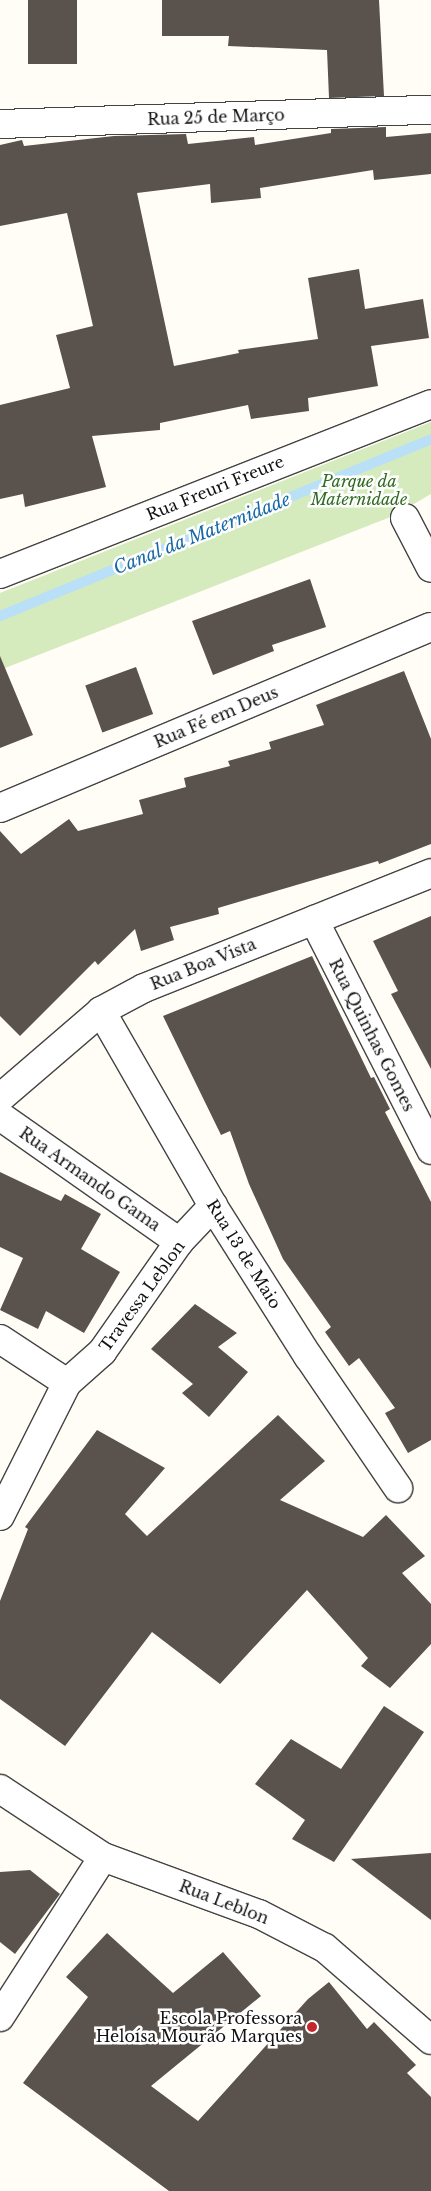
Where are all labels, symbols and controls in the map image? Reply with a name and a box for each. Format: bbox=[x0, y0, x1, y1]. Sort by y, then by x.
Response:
street label: Rua 25 de Março bbox=[147, 105, 285, 129]
street label: Rua Freuri Freure bbox=[143, 452, 287, 524]
park label: Parque da Maternidade bbox=[311, 471, 407, 509]
water label: Canal da Maternidade bbox=[110, 488, 294, 580]
street label: Rua Fé em Deus bbox=[151, 682, 281, 752]
street label: Rua Boa Vista bbox=[147, 934, 259, 994]
street label: Rua Quinhas Gomes bbox=[325, 955, 419, 1115]
street label: Rua Armando Gama bbox=[15, 1123, 165, 1235]
street label: Rua 13 de Maio bbox=[203, 1196, 285, 1312]
street label: Travessa Leblon bbox=[95, 1237, 189, 1355]
street label: Rua Leblon bbox=[176, 1876, 272, 1928]
place label: Escola Professora Heloísa Mourão Marques bbox=[95, 2008, 302, 2046]
marker: Escola Professora Heloísa Mourão Marques bbox=[306, 2021, 318, 2033]

